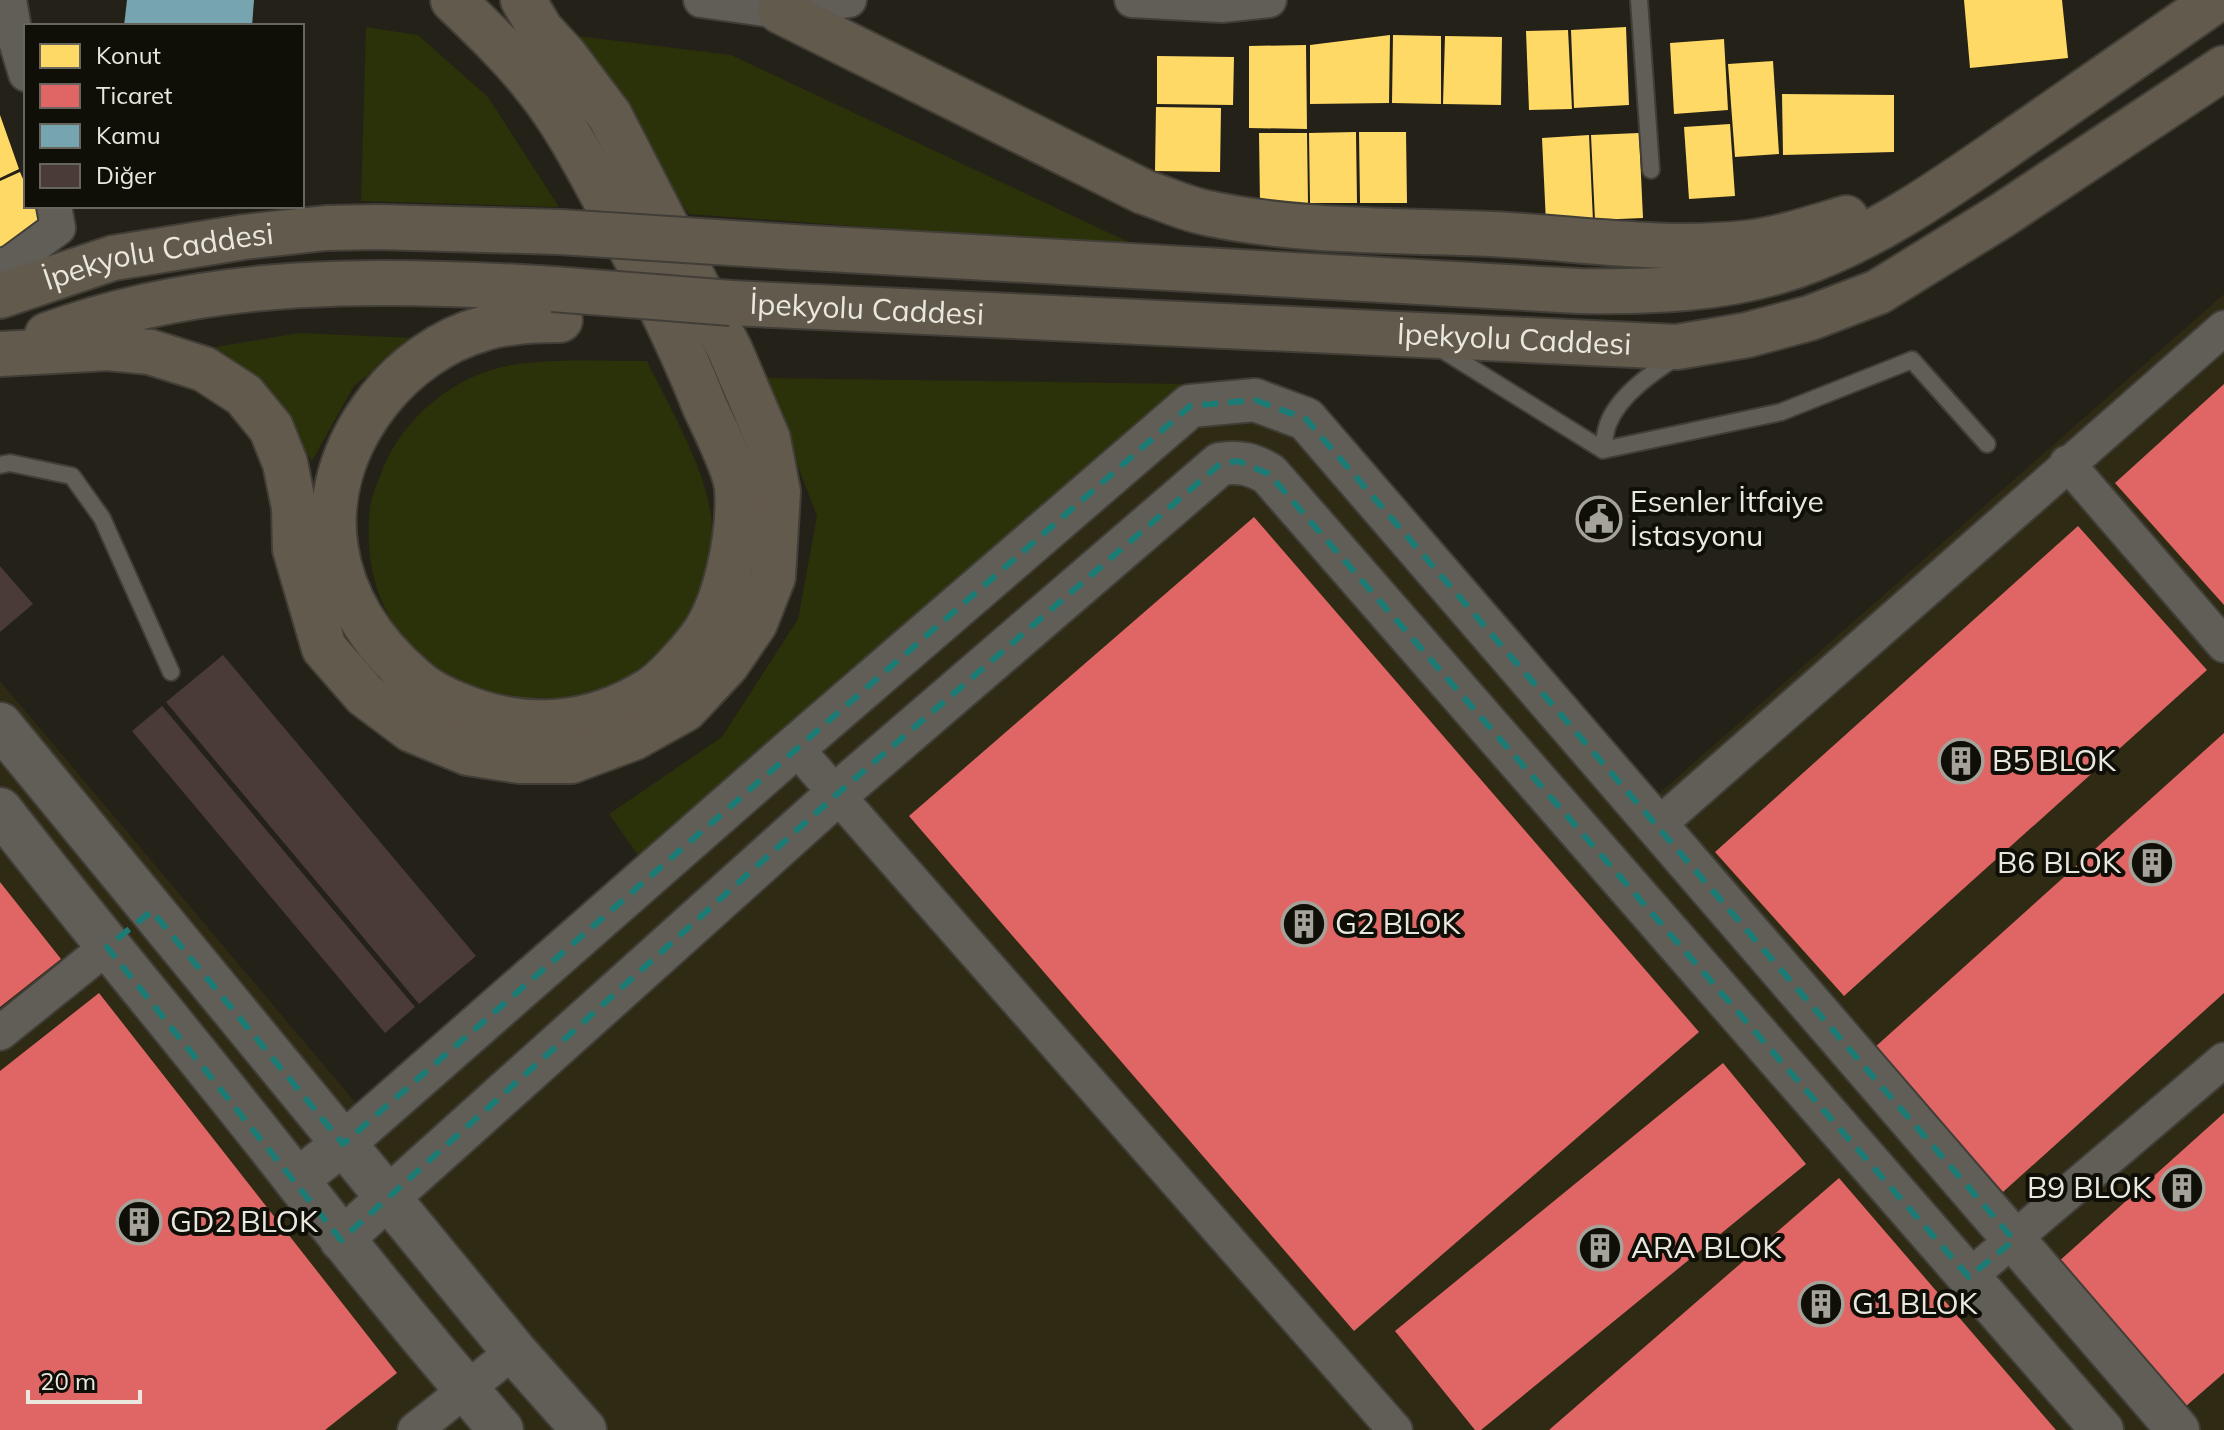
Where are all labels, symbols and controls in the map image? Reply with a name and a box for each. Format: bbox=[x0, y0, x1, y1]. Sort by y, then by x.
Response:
legend bbox=[24, 24, 304, 208]
text: Konut bbox=[96, 40, 161, 70]
text: Ticaret bbox=[96, 80, 172, 110]
text: Kamu bbox=[96, 120, 161, 150]
text: Diğer bbox=[96, 160, 156, 190]
street label: İpekyolu Caddesi bbox=[38, 214, 275, 298]
street label: İpekyolu Caddesi bbox=[749, 284, 985, 333]
street label: İpekyolu Caddesi bbox=[1396, 314, 1632, 363]
place label: Esenler İtfaiye İstasyonu bbox=[1630, 482, 1824, 554]
public building icon: Esenler İtfaiye İstasyonu bbox=[1575, 495, 1623, 543]
building icon: B5 BLOK bbox=[1937, 737, 1985, 785]
place label: B5 BLOK bbox=[1992, 741, 2117, 779]
building icon: B6 BLOK bbox=[2128, 839, 2176, 887]
place label: B6 BLOK bbox=[1997, 843, 2122, 881]
building icon: G2 BLOK bbox=[1280, 900, 1328, 948]
place label: G2 BLOK bbox=[1335, 904, 1462, 942]
building icon: B9 BLOK bbox=[2158, 1164, 2206, 1212]
place label: B9 BLOK bbox=[2027, 1168, 2152, 1206]
building icon: GD2 BLOK bbox=[115, 1198, 163, 1246]
place label: GD2 BLOK bbox=[170, 1202, 319, 1240]
building icon: ARA BLOK bbox=[1576, 1224, 1624, 1272]
place label: ARA BLOK bbox=[1631, 1228, 1782, 1266]
building icon: G1 BLOK bbox=[1797, 1280, 1845, 1328]
place label: G1 BLOK bbox=[1852, 1284, 1979, 1322]
scale bar bbox=[28, 1354, 140, 1404]
text: 20 m bbox=[40, 1366, 96, 1396]

